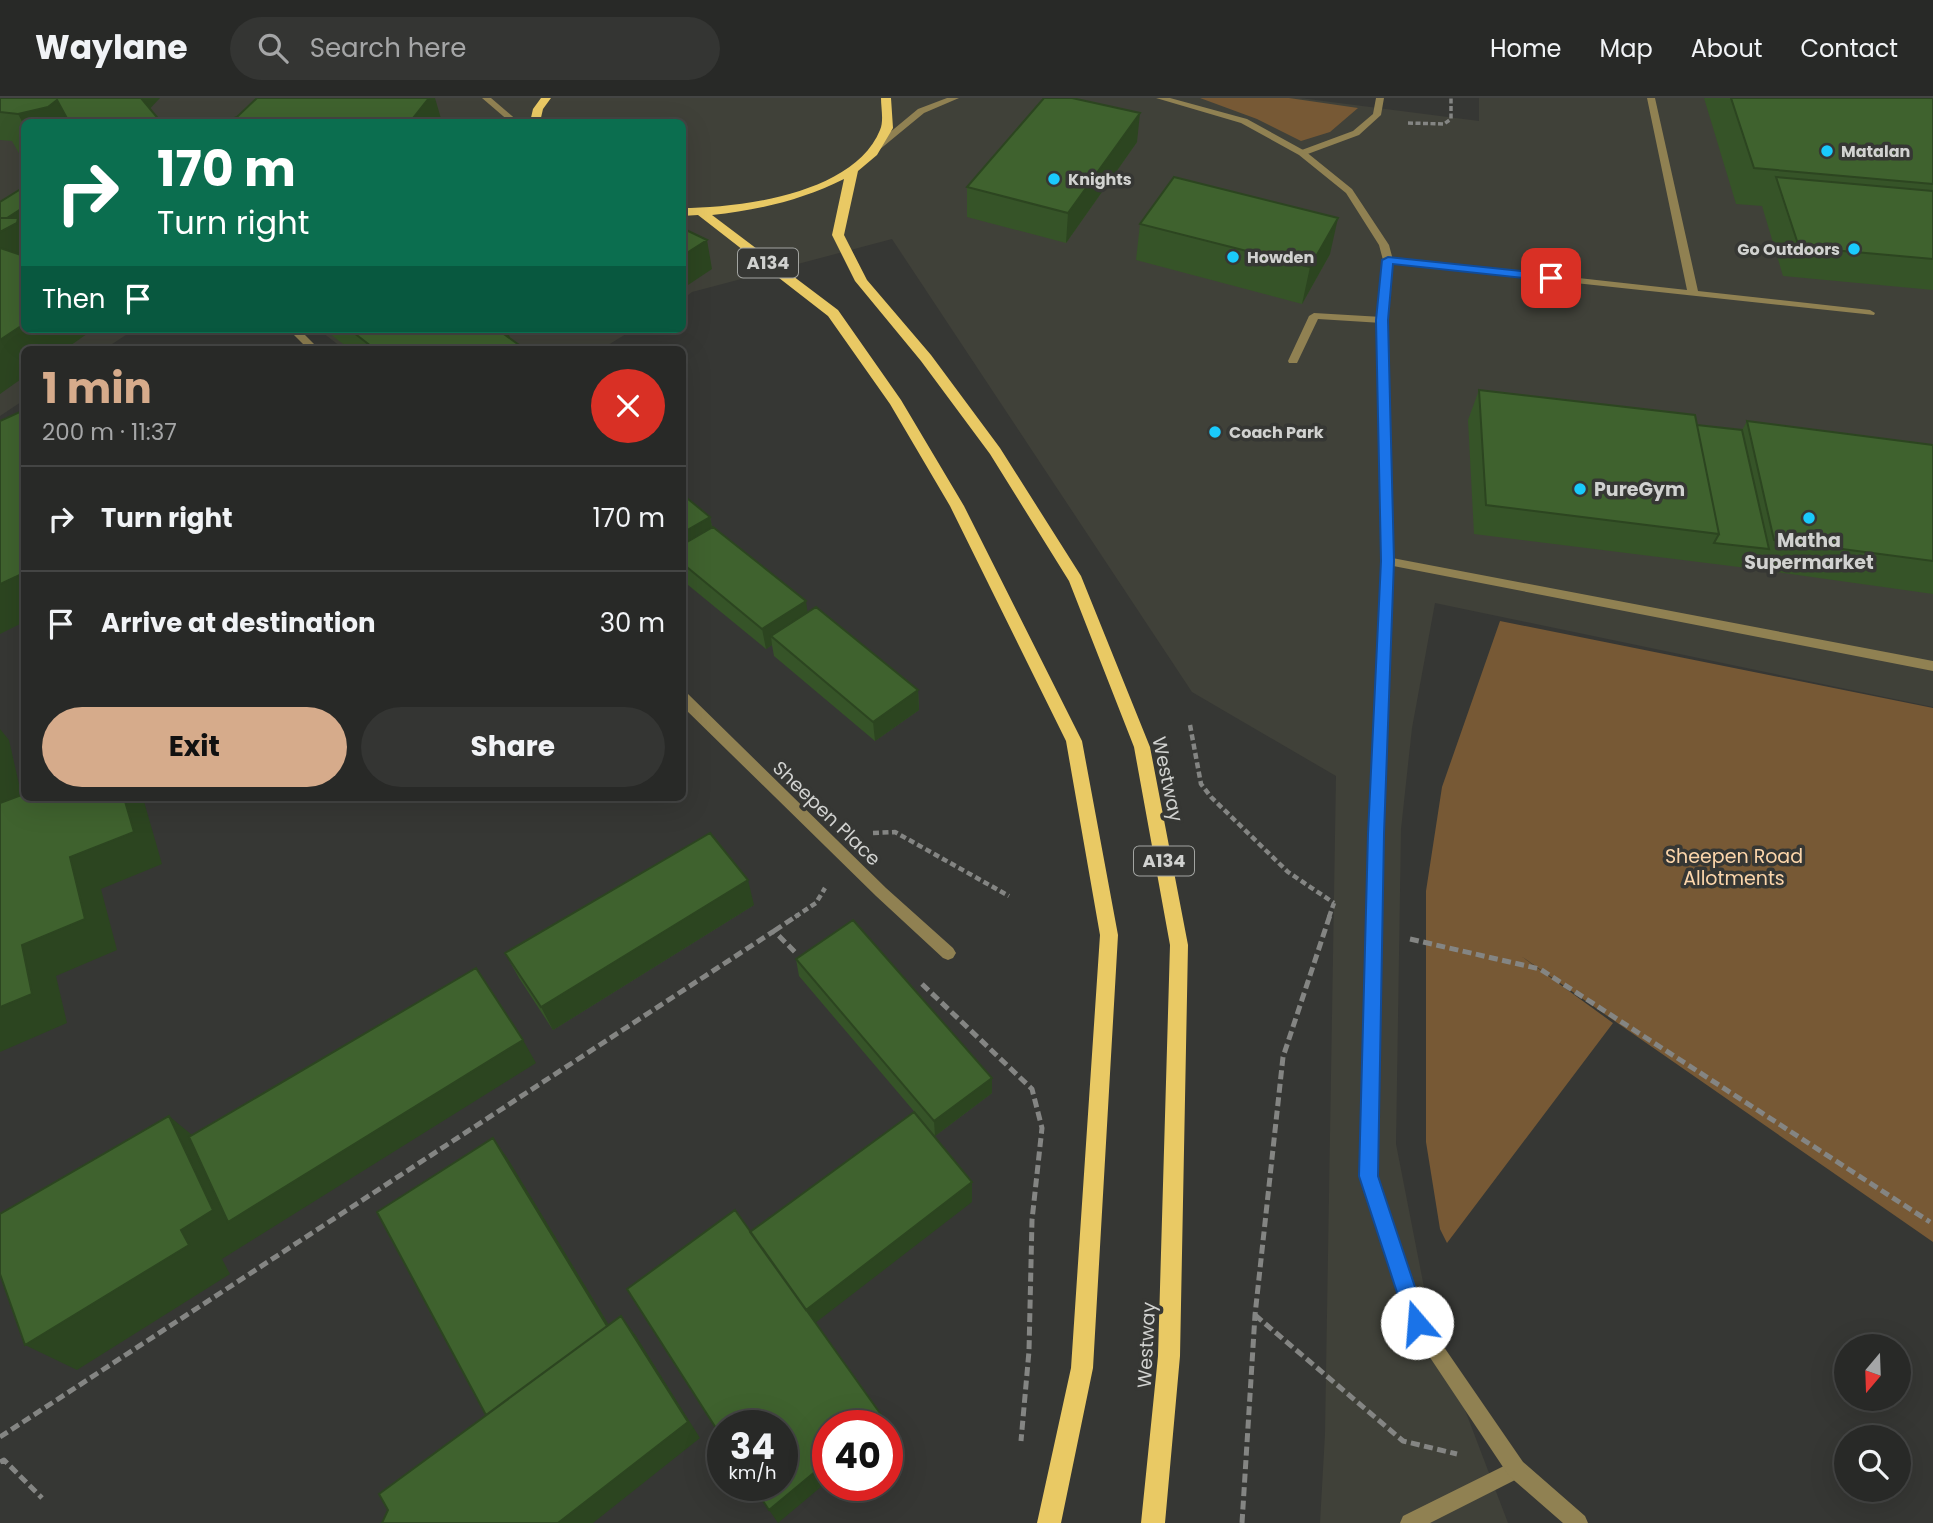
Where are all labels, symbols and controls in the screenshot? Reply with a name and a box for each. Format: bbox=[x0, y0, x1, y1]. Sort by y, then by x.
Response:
search box bbox=[230, 17, 720, 80]
text: Waylane bbox=[35, 24, 188, 71]
icon: search bbox=[254, 29, 292, 67]
text: Search here bbox=[310, 30, 466, 66]
text: Home bbox=[1490, 32, 1562, 65]
text: Map bbox=[1600, 32, 1653, 65]
text: About bbox=[1691, 32, 1762, 65]
text: Contact bbox=[1800, 32, 1898, 65]
text: 170 m bbox=[157, 135, 296, 203]
place label: Matalan bbox=[1841, 140, 1910, 163]
marker: Matalan bbox=[1819, 143, 1835, 159]
icon: right bbox=[42, 147, 133, 238]
place label: Knights bbox=[1068, 168, 1132, 191]
marker: Knights bbox=[1046, 171, 1062, 187]
text: Turn right bbox=[157, 200, 309, 245]
place label: Go Outdoors bbox=[1737, 238, 1840, 261]
marker: Go Outdoors bbox=[1846, 241, 1862, 257]
place label: Howden bbox=[1247, 246, 1314, 269]
road number: A134 bbox=[738, 248, 798, 278]
pin bbox=[1521, 248, 1581, 308]
marker: Howden bbox=[1225, 249, 1241, 265]
icon: arrive bbox=[1532, 259, 1570, 297]
icon: arrive bbox=[119, 280, 157, 318]
text: Then bbox=[42, 281, 105, 317]
text: 1 min bbox=[42, 359, 152, 418]
button: close bbox=[591, 369, 665, 443]
text: 200 m · 11:37 bbox=[42, 416, 177, 448]
place label: Coach Park bbox=[1229, 421, 1324, 444]
marker: Coach Park bbox=[1207, 424, 1223, 440]
place label: PureGym bbox=[1594, 476, 1685, 503]
marker: PureGym bbox=[1572, 481, 1588, 497]
icon: right bbox=[42, 500, 80, 538]
text: Turn right bbox=[101, 500, 233, 536]
text: 170 m bbox=[592, 500, 665, 536]
marker: Matha Supermarket bbox=[1801, 510, 1817, 526]
place label: Matha Supermarket bbox=[1744, 527, 1874, 576]
icon: arrive bbox=[42, 605, 80, 643]
text: Arrive at destination bbox=[101, 605, 376, 641]
text: 30 m bbox=[600, 605, 665, 641]
button: Exit bbox=[42, 707, 347, 787]
button: Share bbox=[361, 707, 665, 787]
street label: Westway bbox=[1145, 734, 1190, 824]
street label: Sheepen Place bbox=[767, 755, 887, 872]
park label: Sheepen Road Allotments bbox=[1665, 843, 1803, 892]
road number: A134 bbox=[1134, 846, 1194, 876]
position arrow bbox=[1380, 1286, 1454, 1360]
street label: Westway bbox=[1131, 1301, 1162, 1389]
north arrow bbox=[1834, 1334, 1911, 1410]
map controls bbox=[1834, 1334, 1911, 1502]
speed limit sign: 40 bbox=[812, 1410, 903, 1501]
text: 34 bbox=[730, 1422, 775, 1471]
button: search bbox=[1834, 1425, 1911, 1502]
text: km/h bbox=[729, 1460, 776, 1485]

